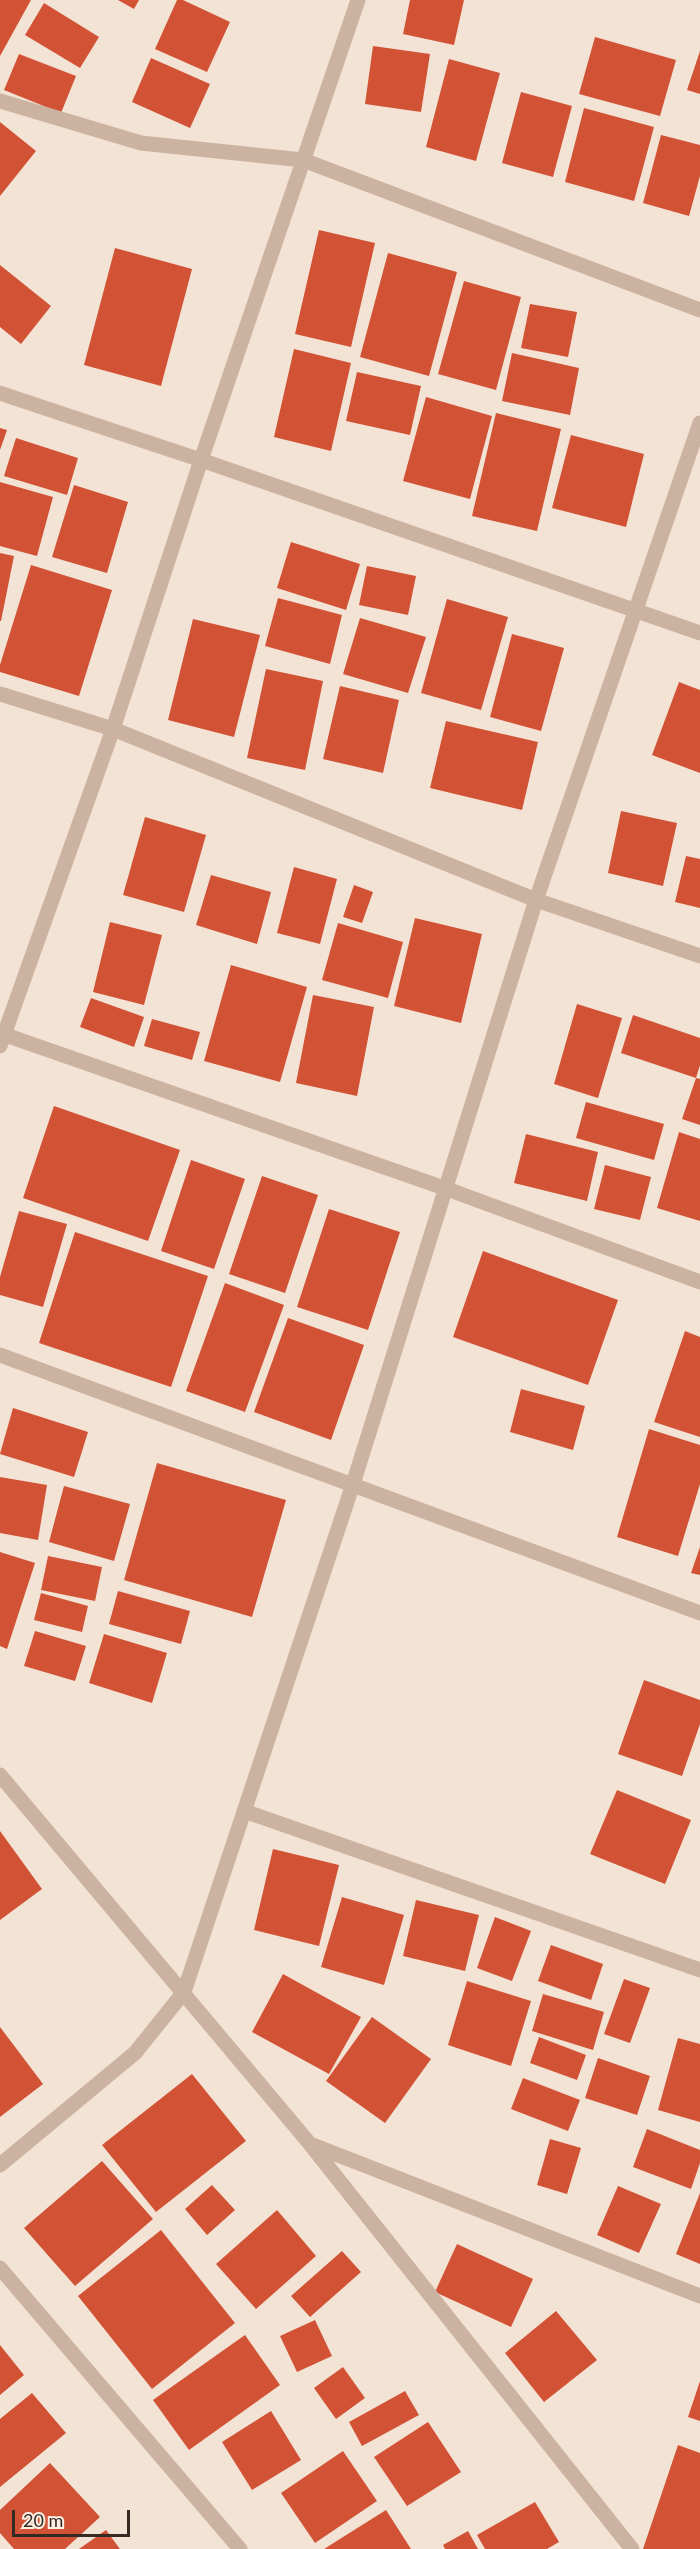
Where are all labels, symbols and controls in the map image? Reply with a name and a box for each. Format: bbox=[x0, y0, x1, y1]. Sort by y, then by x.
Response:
scale bar bbox=[15, 2498, 134, 2536]
text: 20 m bbox=[23, 2509, 63, 2531]

